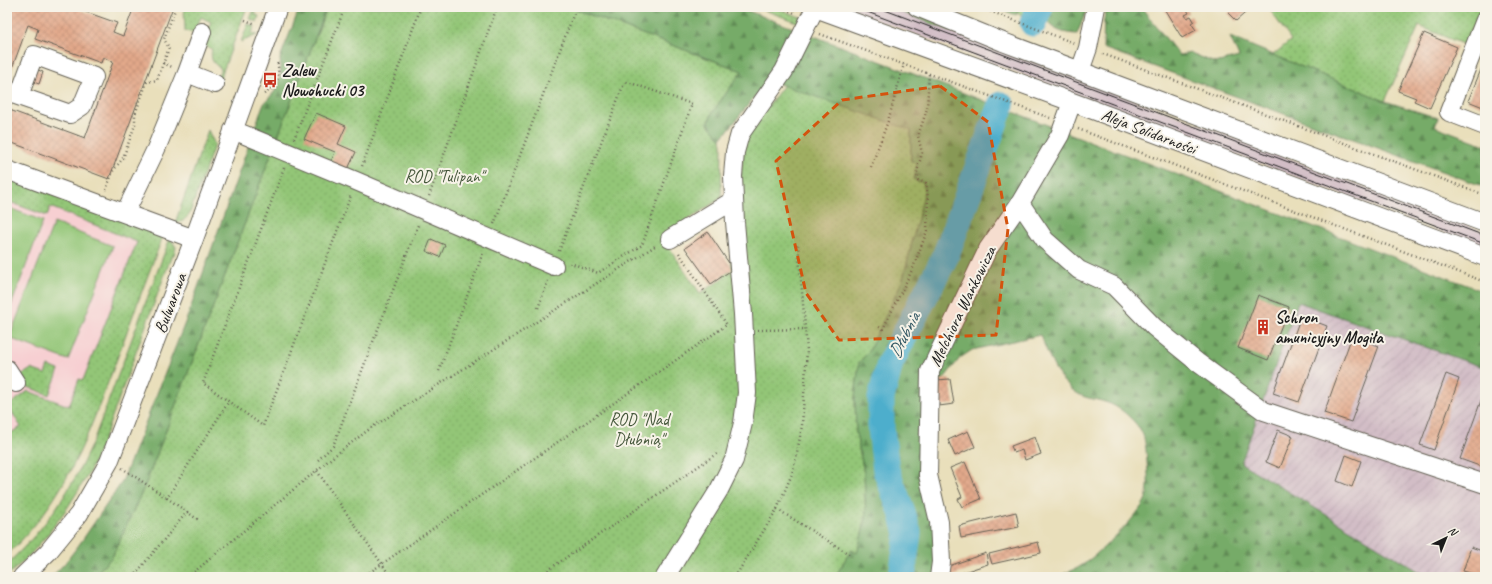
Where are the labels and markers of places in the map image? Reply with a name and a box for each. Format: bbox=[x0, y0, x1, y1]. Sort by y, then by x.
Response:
place label: Zalew Nowohucki 03 bbox=[282, 60, 365, 101]
bus stop icon: Zalew Nowohucki 03 bbox=[261, 71, 279, 89]
place label: Schron amunicyjny Mogiła bbox=[1275, 307, 1384, 348]
building icon: Schron amunicyjny Mogiła bbox=[1254, 318, 1272, 336]

